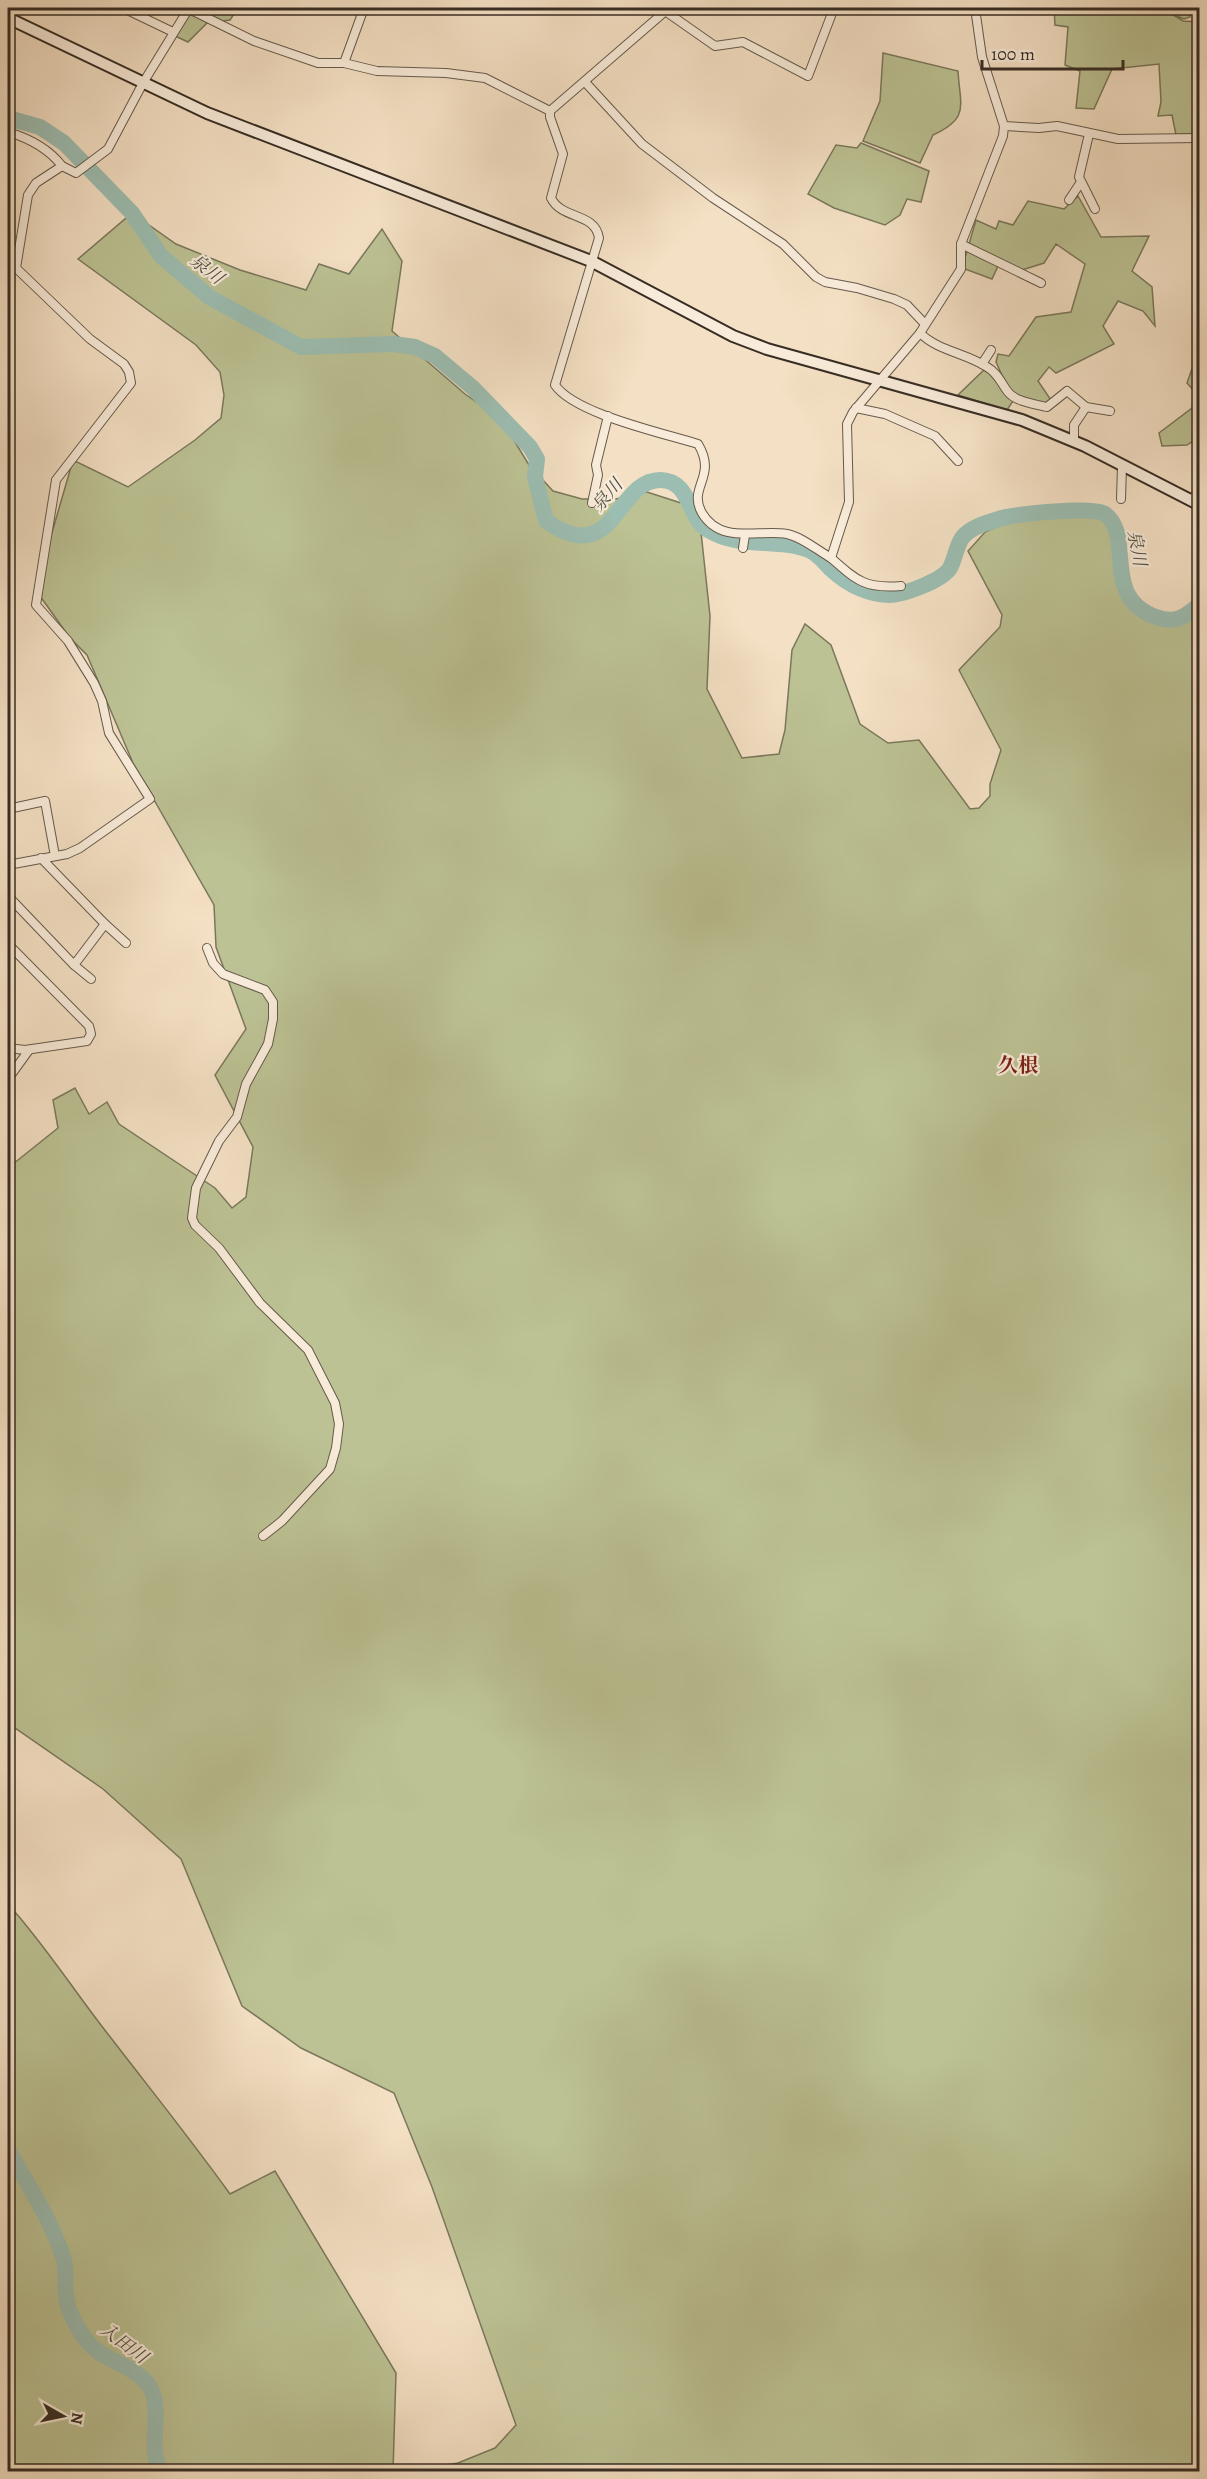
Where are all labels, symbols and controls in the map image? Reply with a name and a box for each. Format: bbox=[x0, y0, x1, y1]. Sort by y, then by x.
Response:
scale bar bbox=[982, 33, 1123, 71]
text: 100 m bbox=[991, 42, 1035, 66]
water label: 泉川 bbox=[185, 248, 230, 291]
water label: 泉川 bbox=[586, 472, 629, 516]
water label: 泉川 bbox=[1122, 528, 1153, 570]
district label: 久根 bbox=[998, 1052, 1038, 1079]
water label: 入田川 bbox=[95, 2317, 154, 2370]
north arrow bbox=[33, 2386, 93, 2446]
text: N bbox=[65, 2411, 89, 2426]

